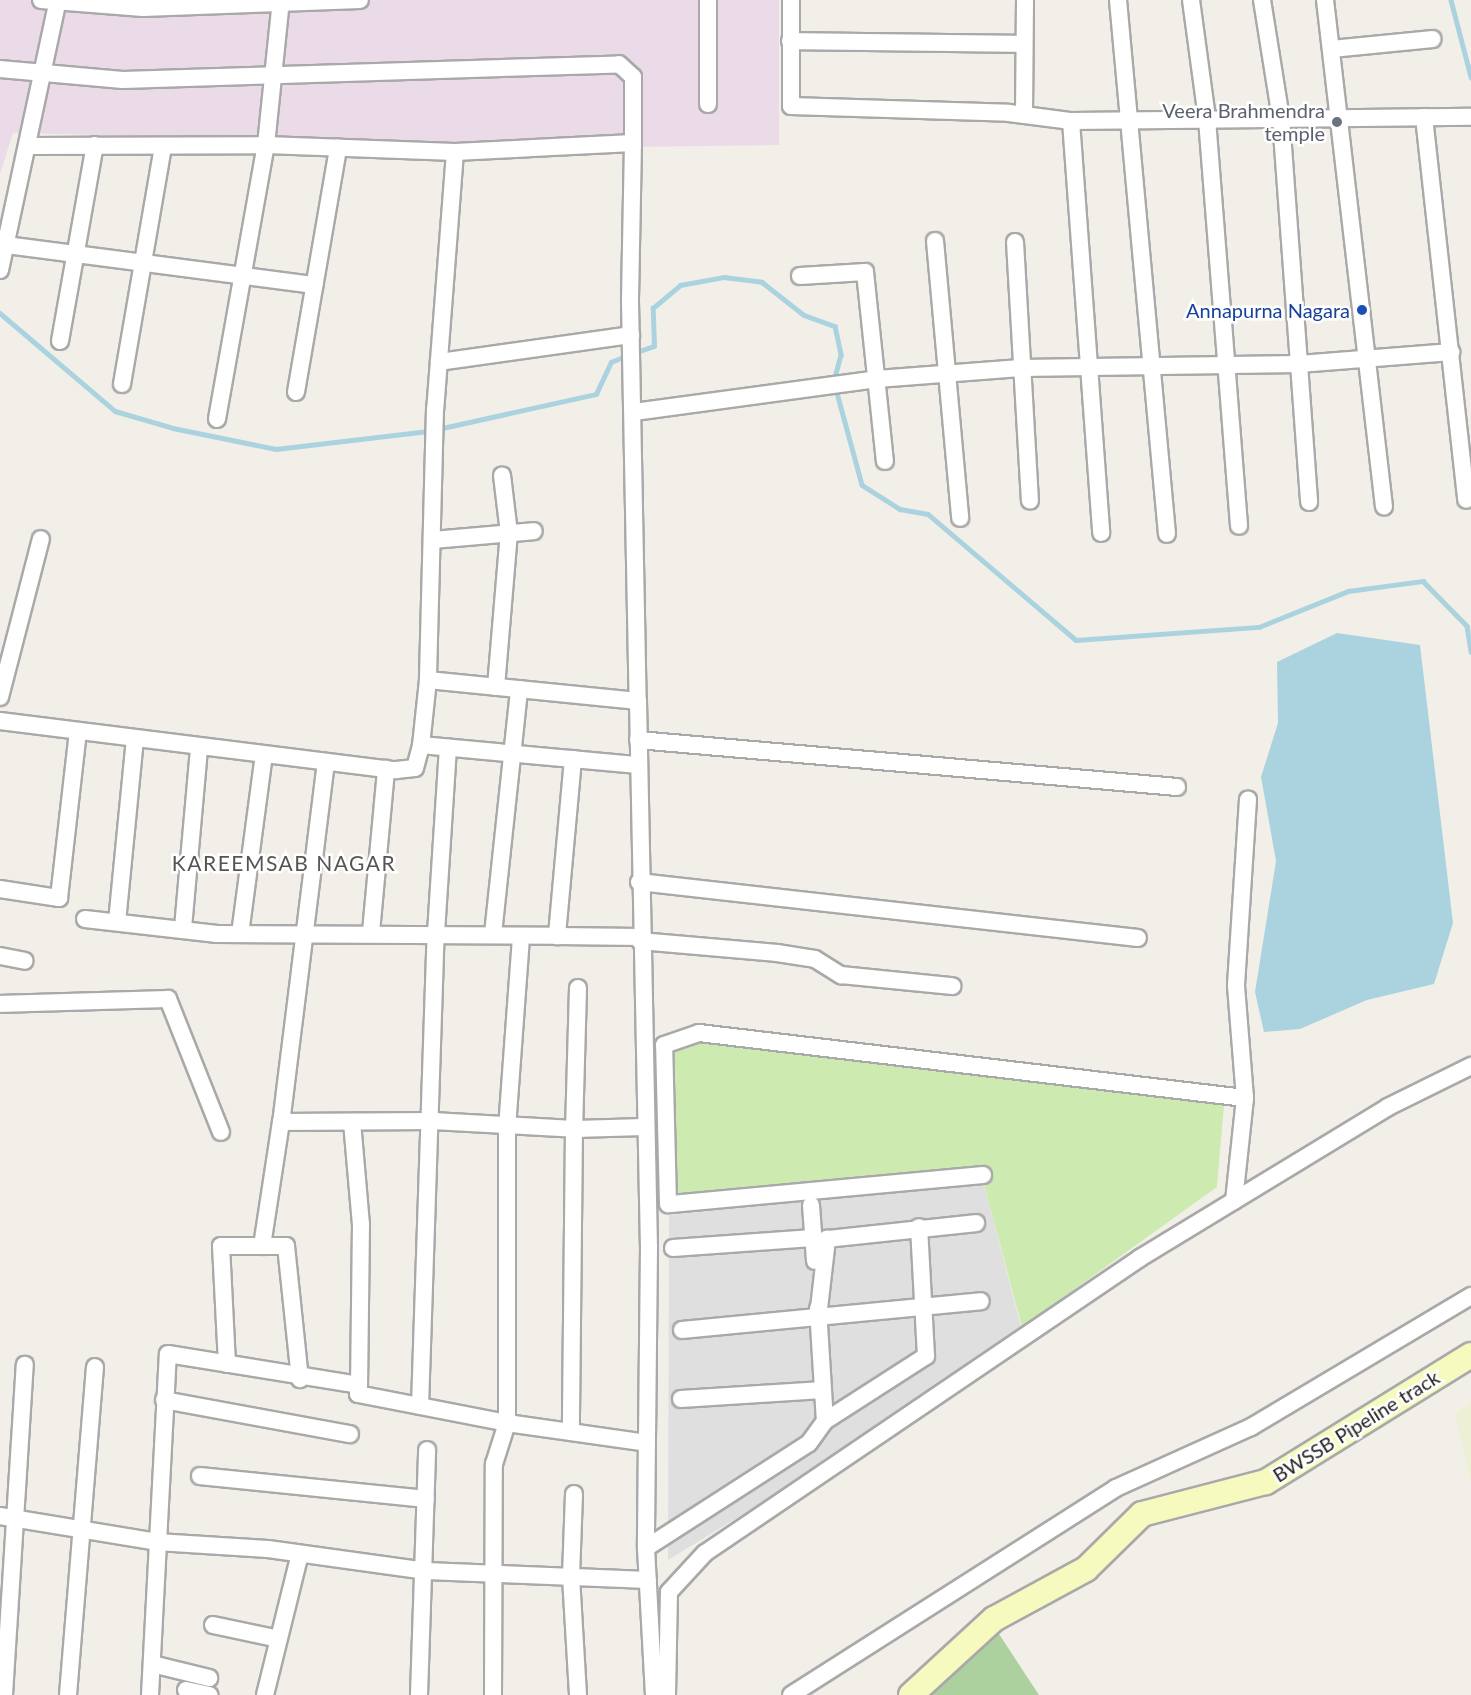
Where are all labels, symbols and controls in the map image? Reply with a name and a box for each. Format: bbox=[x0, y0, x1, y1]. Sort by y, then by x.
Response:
place label: Veera Brahmendra temple bbox=[1162, 98, 1325, 145]
marker: Veera Brahmendra temple bbox=[1330, 115, 1344, 129]
place label: Annapurna Nagara bbox=[1186, 298, 1350, 322]
marker: Annapurna Nagara bbox=[1355, 303, 1369, 317]
district label: KAREEMSAB NAGAR bbox=[172, 850, 396, 876]
street label: BWSSB Pipeline track bbox=[1268, 1365, 1444, 1487]

